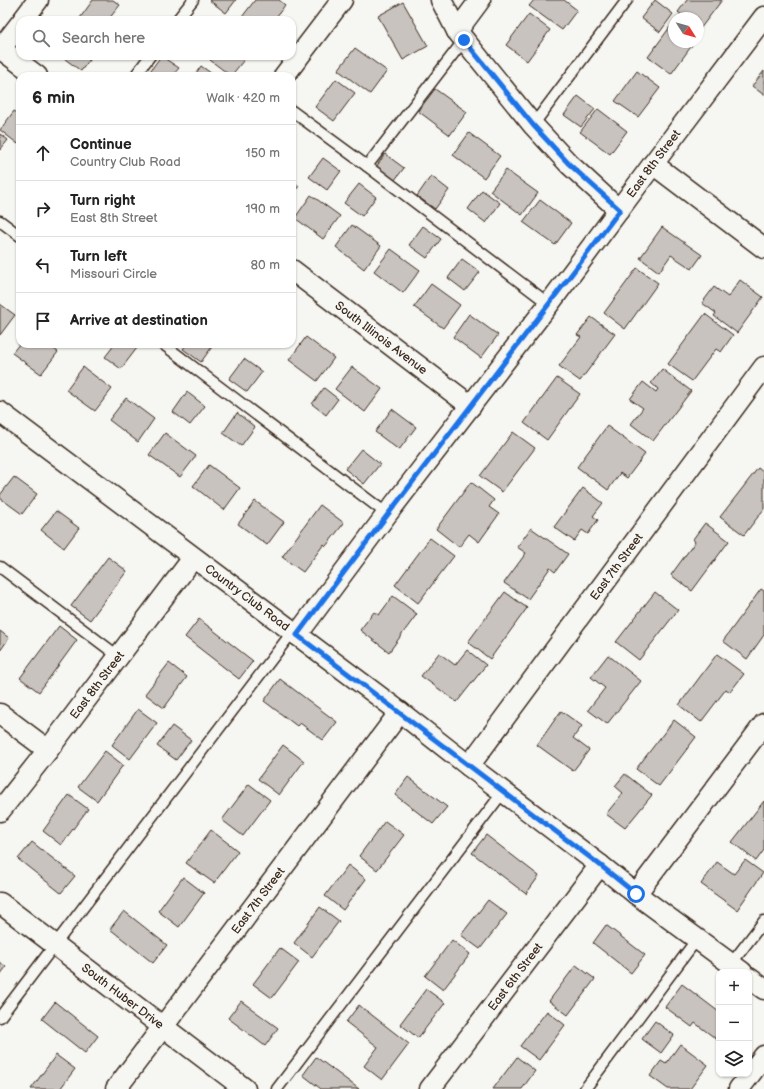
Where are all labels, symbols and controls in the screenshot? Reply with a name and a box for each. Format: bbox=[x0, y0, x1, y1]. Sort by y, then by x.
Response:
north arrow bbox=[668, 12, 704, 48]
search box bbox=[16, 16, 296, 60]
icon: search bbox=[30, 27, 52, 49]
text: Search here bbox=[62, 29, 145, 48]
route end bbox=[455, 31, 473, 49]
text: 6 min bbox=[32, 88, 75, 108]
text: Walk · 420 m bbox=[206, 90, 280, 106]
street label: East 8th Street bbox=[624, 127, 684, 201]
text: Continue bbox=[70, 135, 132, 154]
icon: ahead bbox=[32, 142, 54, 164]
text: 150 m bbox=[246, 145, 280, 161]
text: Country Club Road bbox=[70, 154, 181, 170]
text: Turn right bbox=[70, 191, 135, 210]
icon: right bbox=[32, 198, 54, 220]
text: 190 m bbox=[246, 201, 280, 217]
text: East 8th Street bbox=[70, 210, 158, 226]
text: Turn left bbox=[70, 247, 127, 266]
icon: left bbox=[32, 254, 54, 276]
text: 80 m bbox=[251, 257, 280, 273]
text: Missouri Circle bbox=[70, 266, 157, 282]
street label: South Illinois Avenue bbox=[332, 298, 430, 378]
icon: arrive bbox=[32, 310, 54, 332]
text: Arrive at destination bbox=[70, 311, 208, 330]
street label: East 7th Street bbox=[587, 530, 647, 603]
street label: Country Club Road bbox=[202, 561, 292, 635]
street label: East 8th Street bbox=[67, 648, 128, 722]
street label: East 7th Street bbox=[228, 864, 289, 937]
route start bbox=[627, 885, 645, 903]
street label: East 6th Street bbox=[485, 940, 546, 1014]
street label: South Huber Drive bbox=[78, 960, 166, 1033]
map controls bbox=[716, 969, 752, 1077]
button: + bbox=[716, 969, 752, 1005]
button: − bbox=[716, 1005, 752, 1041]
button: layers bbox=[716, 1041, 752, 1077]

